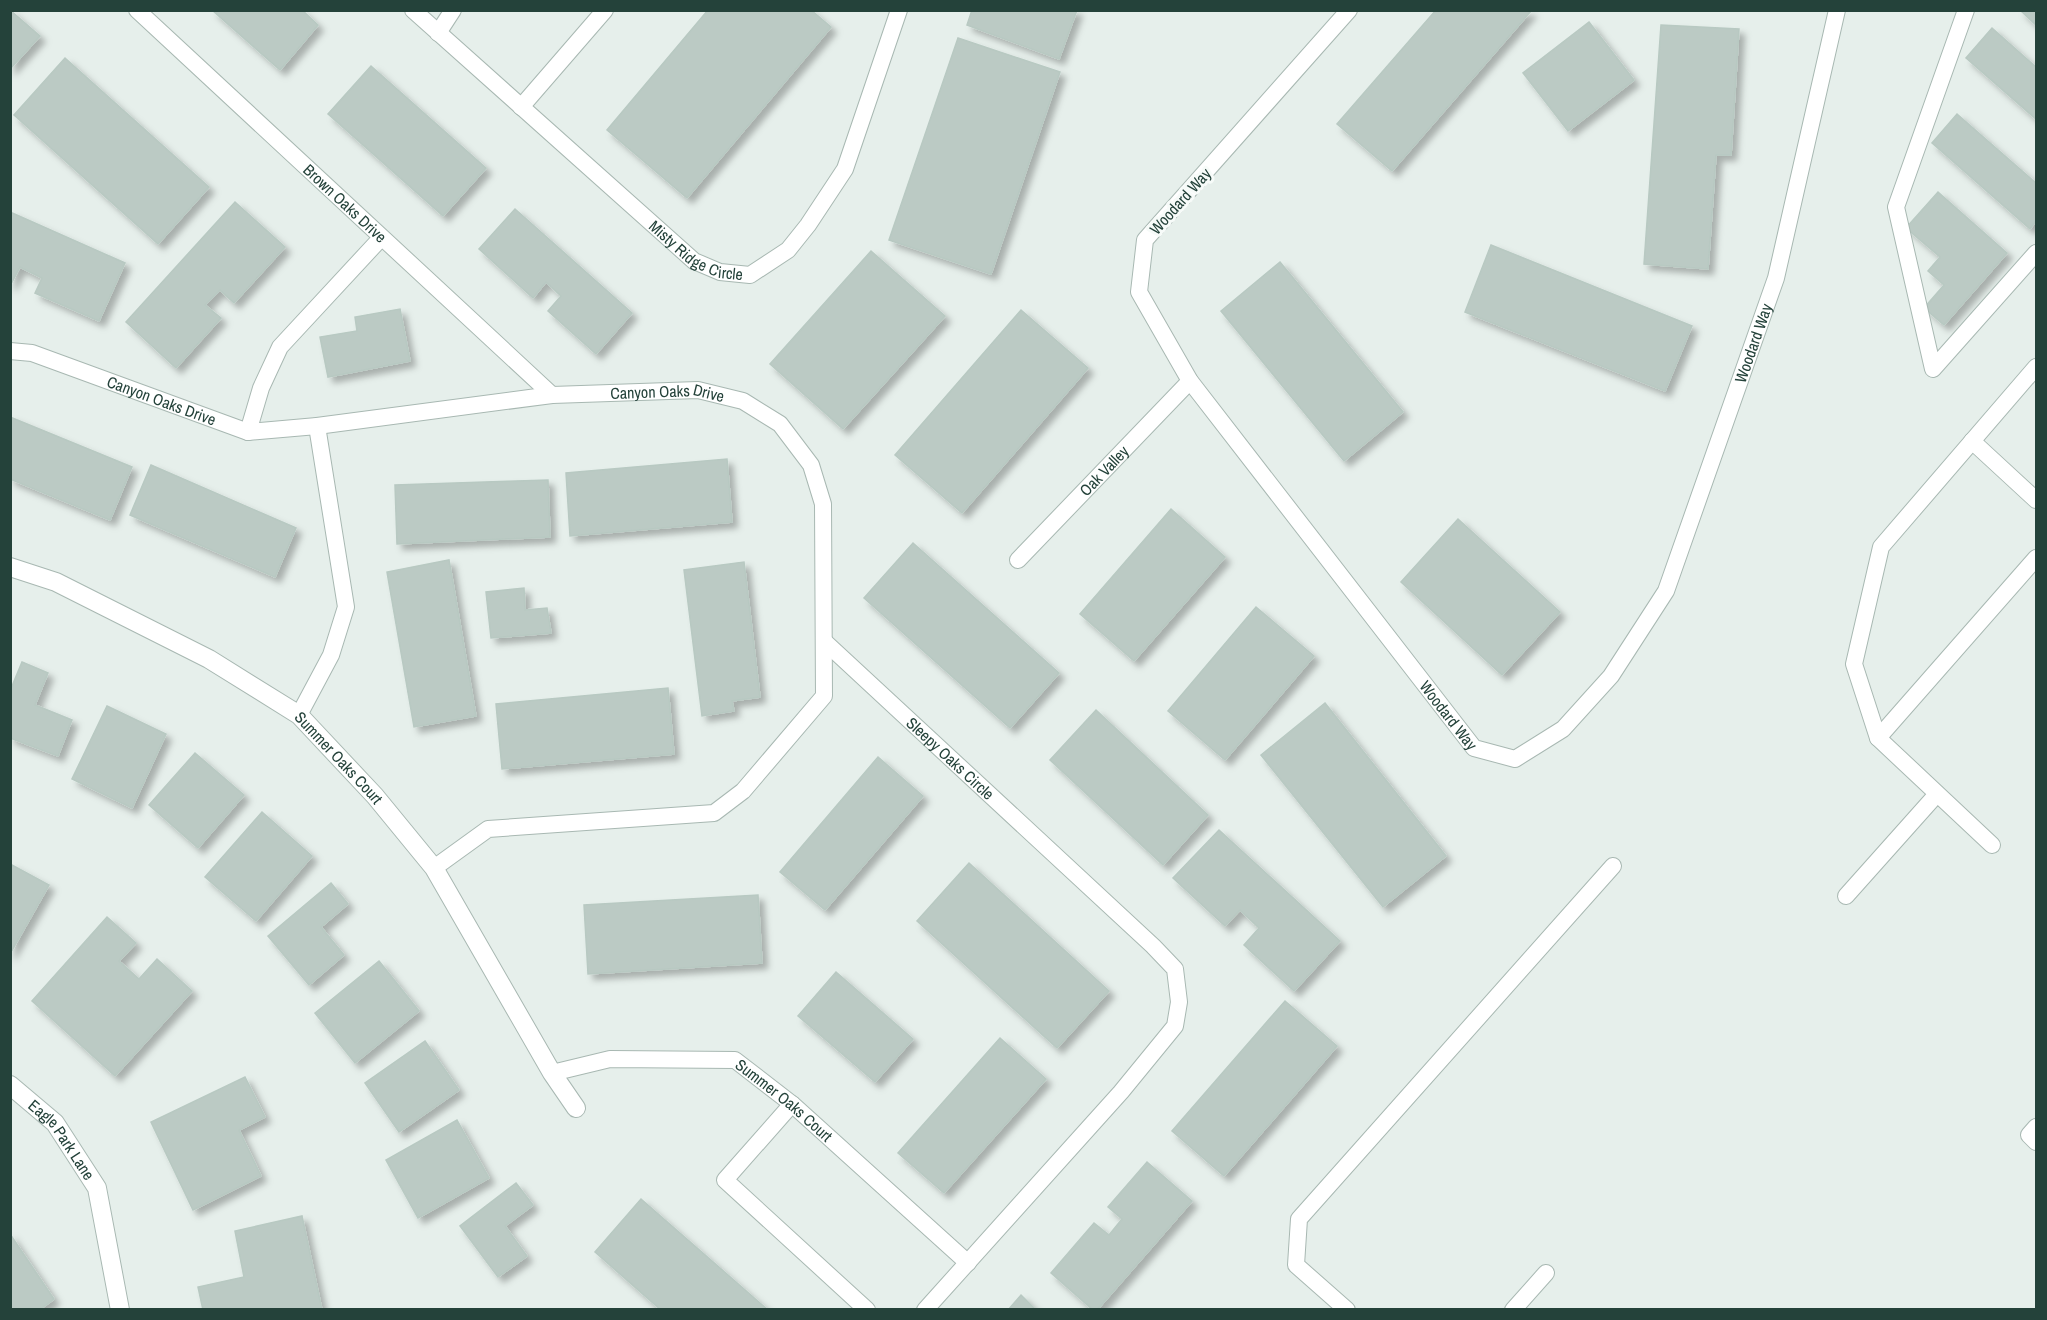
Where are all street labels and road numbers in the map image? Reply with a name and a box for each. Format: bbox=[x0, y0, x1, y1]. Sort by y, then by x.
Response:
street label: Brown Oaks Drive bbox=[299, 159, 392, 247]
street label: Woodard Way bbox=[1144, 163, 1216, 239]
street label: Misty Ridge Circle bbox=[644, 215, 744, 285]
street label: Woodard Way bbox=[1729, 300, 1777, 386]
street label: Canyon Oaks Drive bbox=[104, 370, 219, 430]
street label: Canyon Oaks Drive bbox=[610, 378, 727, 407]
street label: Oak Valley bbox=[1074, 440, 1134, 501]
street label: Woodard Way bbox=[1415, 676, 1483, 755]
street label: Summer Oaks Court bbox=[290, 706, 388, 809]
street label: Sleepy Oaks Circle bbox=[902, 712, 999, 805]
street label: Summer Oaks Court bbox=[731, 1053, 838, 1147]
street label: Eagle Park Lane bbox=[24, 1094, 100, 1184]

